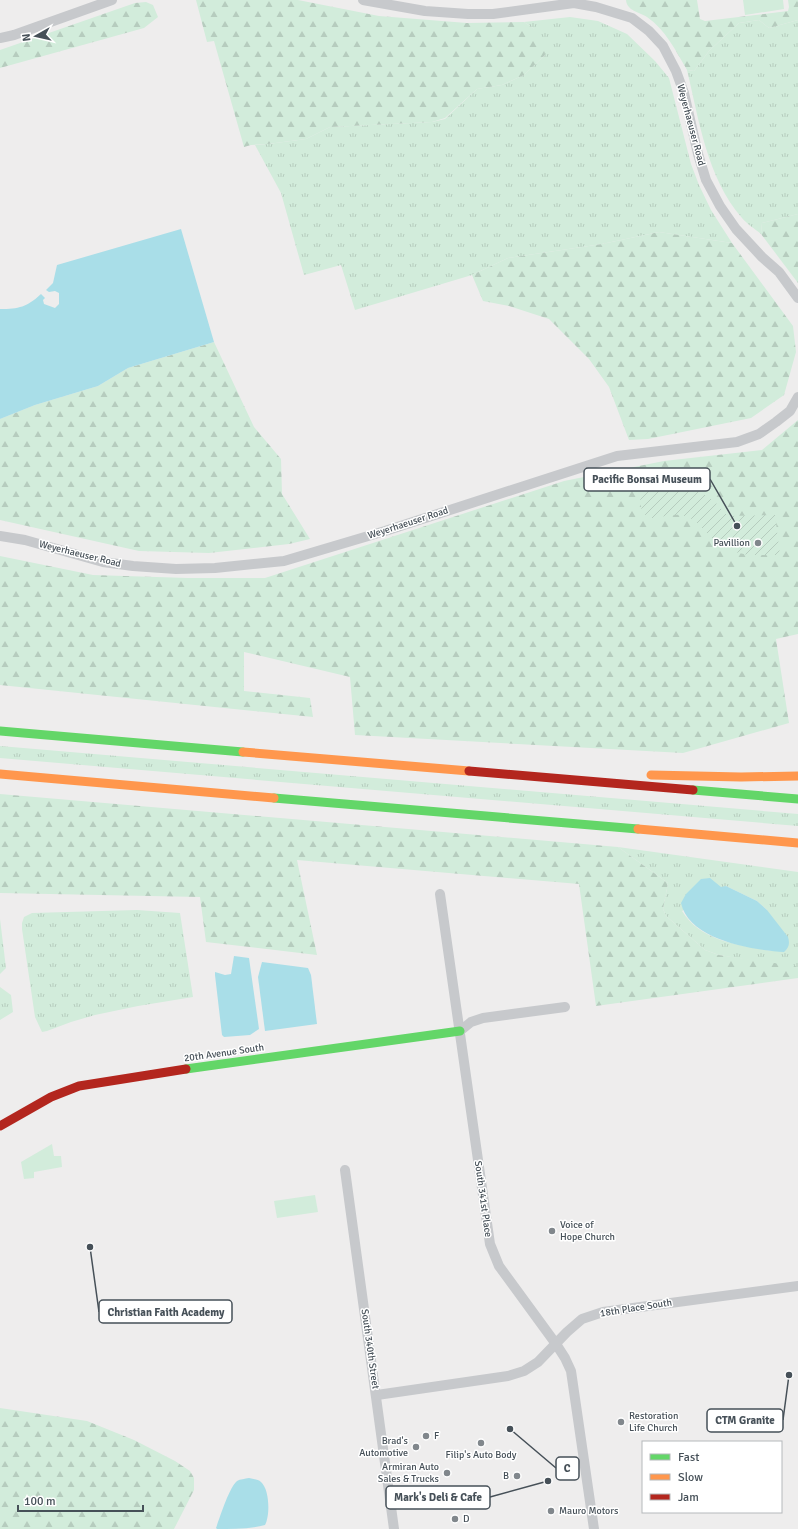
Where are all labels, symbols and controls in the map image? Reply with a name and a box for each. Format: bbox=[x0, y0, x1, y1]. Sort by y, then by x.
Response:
north arrow bbox=[16, 16, 56, 56]
text: N bbox=[20, 33, 34, 42]
street label: Weyerhaeuser Road bbox=[674, 83, 708, 167]
callout: Pacific Bonsai Museum bbox=[584, 468, 710, 491]
text: Pacific Bonsai Museum bbox=[592, 473, 702, 486]
street label: Weyerhaeuser Road bbox=[366, 504, 450, 542]
place label: Pavillion bbox=[713, 537, 750, 549]
street label: Weyerhaeuser Road bbox=[38, 538, 122, 570]
marker: Pavillion bbox=[753, 538, 763, 548]
street label: 20th Avenue South bbox=[183, 1041, 265, 1065]
street label: South 341st Place bbox=[472, 1160, 494, 1238]
place label: Voice of Hope Church bbox=[560, 1219, 615, 1243]
marker: Voice of Hope Church bbox=[547, 1226, 557, 1236]
street label: 18th Place South bbox=[599, 1296, 673, 1320]
callout: Christian Faith Academy bbox=[99, 1300, 232, 1323]
text: Christian Faith Academy bbox=[107, 1306, 225, 1319]
street label: South 340th Street bbox=[358, 1308, 382, 1390]
callout: CTM Granite bbox=[707, 1409, 783, 1432]
place label: Restoration Life Church bbox=[629, 1410, 678, 1434]
text: CTM Granite bbox=[715, 1414, 775, 1427]
marker: Restoration Life Church bbox=[616, 1417, 626, 1427]
place label: F bbox=[434, 1430, 439, 1442]
marker: F bbox=[421, 1431, 431, 1441]
place label: Brad's Automotive bbox=[359, 1435, 409, 1459]
marker: Filip's Auto Body bbox=[476, 1438, 486, 1448]
legend bbox=[642, 1441, 782, 1513]
marker: Brad's Automotive bbox=[411, 1442, 421, 1452]
place label: Filip's Auto Body bbox=[446, 1449, 517, 1461]
text: Fast bbox=[678, 1450, 699, 1465]
callout: C bbox=[556, 1457, 579, 1480]
place label: Armiran Auto Sales & Trucks bbox=[378, 1461, 440, 1485]
text: C bbox=[564, 1462, 571, 1475]
marker: Armiran Auto Sales & Trucks bbox=[442, 1468, 452, 1478]
place label: B bbox=[503, 1470, 509, 1482]
text: Slow bbox=[678, 1470, 703, 1485]
marker: B bbox=[512, 1471, 522, 1481]
callout: Mark's Deli & Cafe bbox=[386, 1486, 490, 1509]
scale bar bbox=[18, 1487, 143, 1513]
text: Jam bbox=[678, 1490, 699, 1505]
text: Mark's Deli & Cafe bbox=[394, 1491, 482, 1504]
text: 100 m bbox=[24, 1494, 56, 1509]
place label: Mauro Motors bbox=[559, 1505, 619, 1517]
marker: Mauro Motors bbox=[546, 1506, 556, 1516]
place label: D bbox=[463, 1513, 469, 1525]
marker: D bbox=[450, 1514, 460, 1524]

